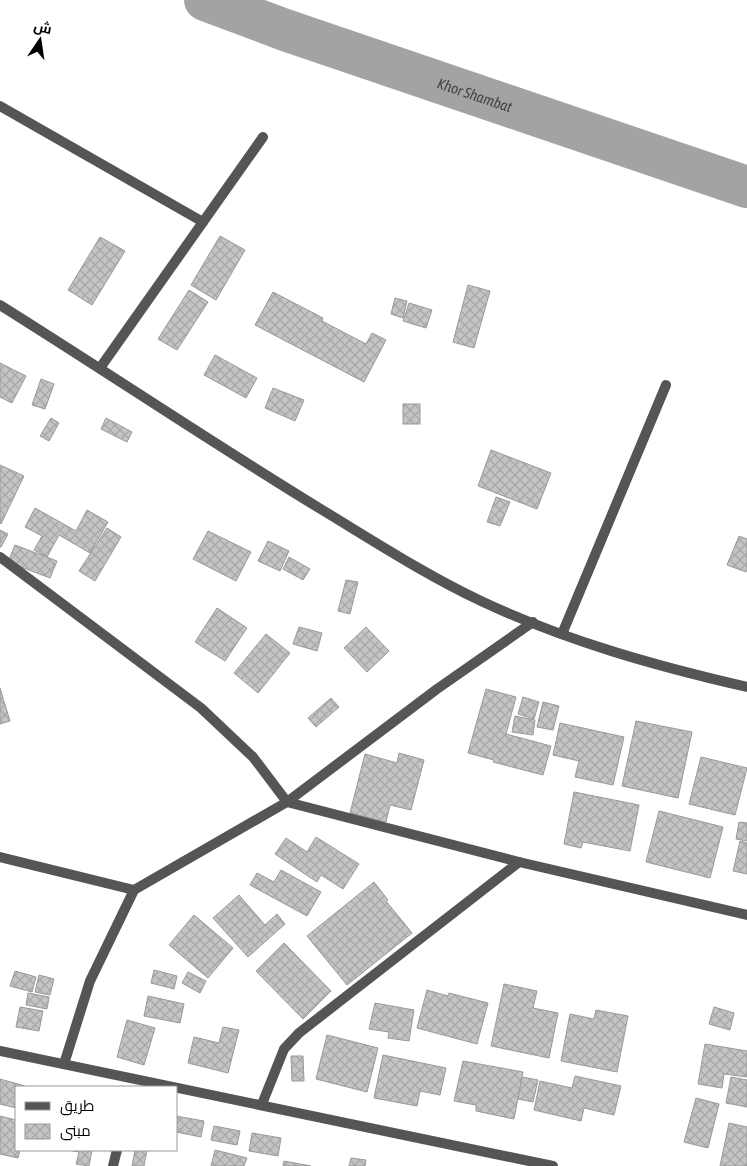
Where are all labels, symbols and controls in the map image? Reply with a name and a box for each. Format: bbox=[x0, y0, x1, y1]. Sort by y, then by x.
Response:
north arrow bbox=[15, 15, 65, 65]
text: ش bbox=[32, 18, 54, 38]
water label: Khor Shambat bbox=[435, 74, 515, 115]
legend bbox=[15, 1086, 178, 1151]
text: طريق bbox=[60, 1097, 94, 1116]
text: مبنى bbox=[60, 1122, 91, 1141]

